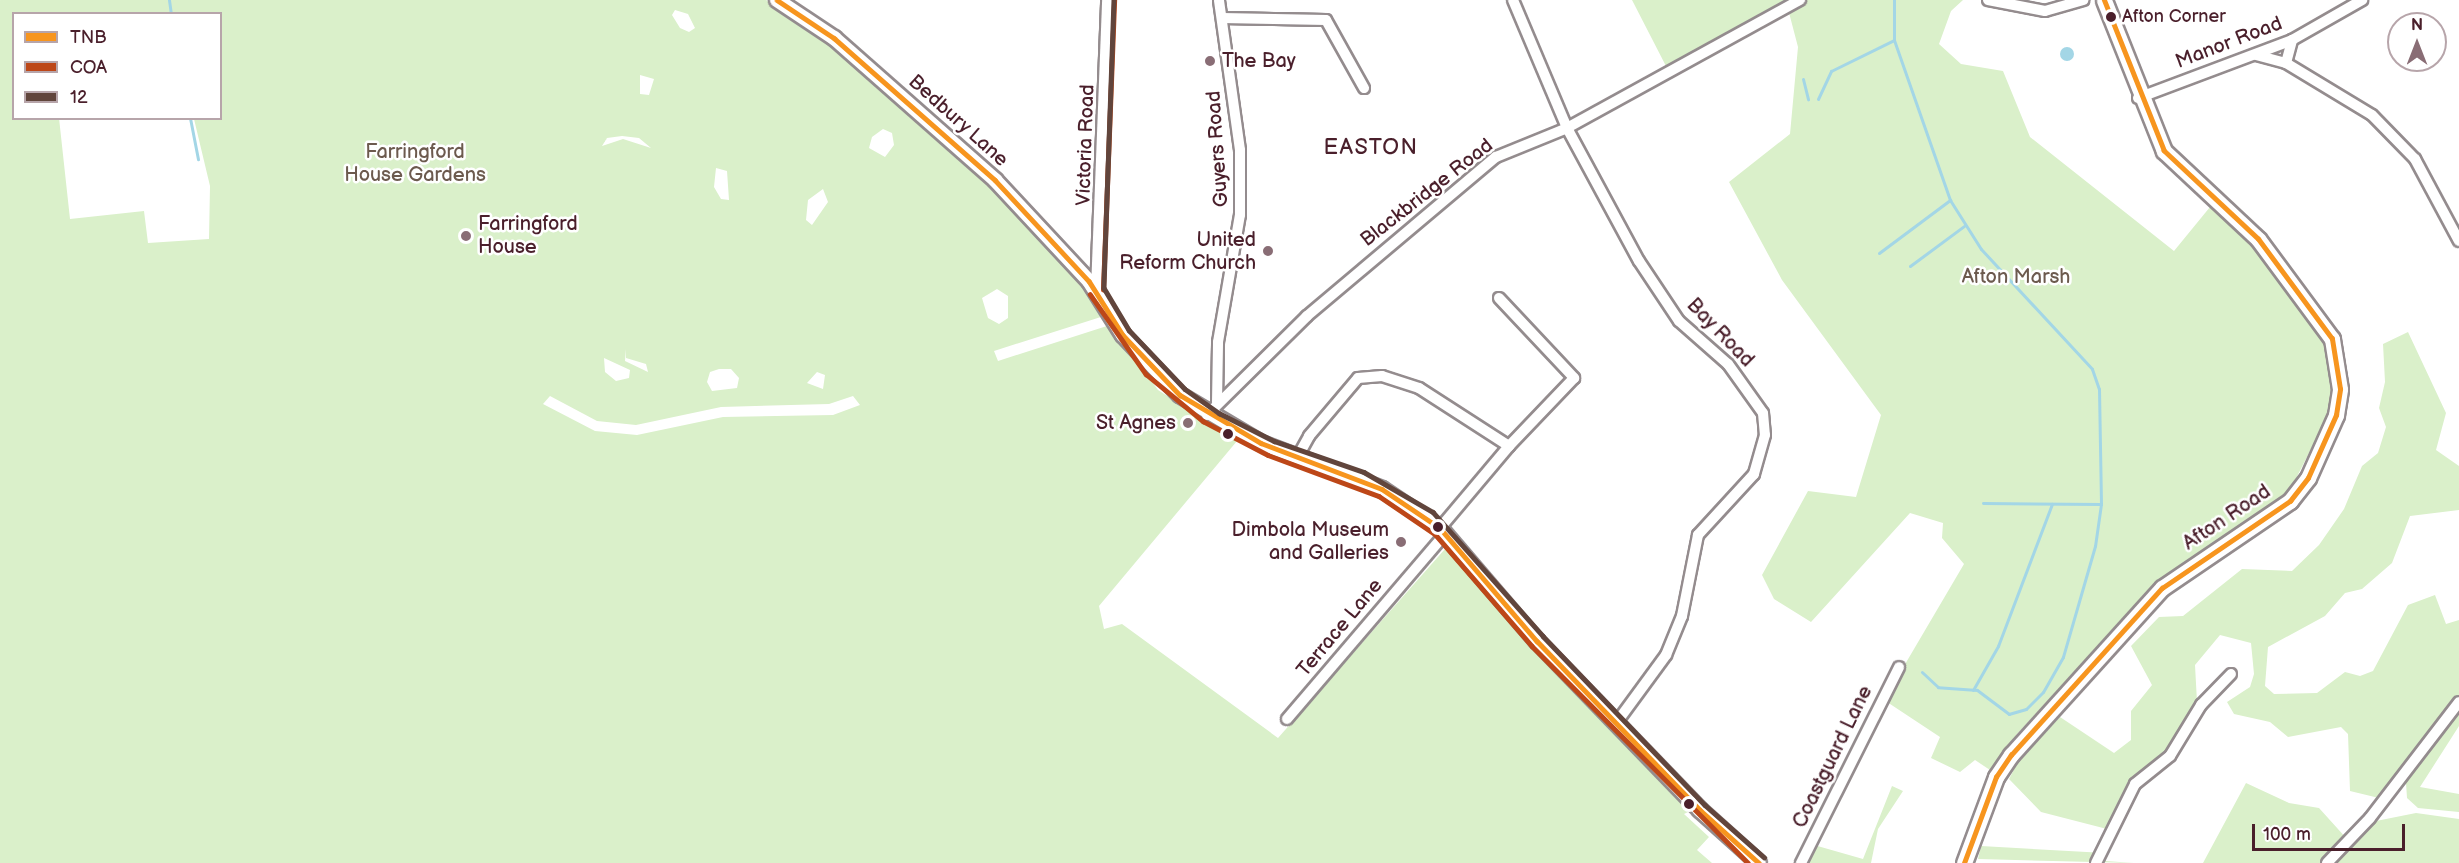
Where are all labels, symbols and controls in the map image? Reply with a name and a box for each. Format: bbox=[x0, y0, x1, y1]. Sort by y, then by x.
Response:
place label: Afton Corner bbox=[2122, 6, 2226, 28]
marker: Afton Corner bbox=[2105, 11, 2117, 23]
legend bbox=[12, 12, 222, 120]
street label: Manor Road bbox=[2172, 12, 2286, 74]
north arrow bbox=[2387, 12, 2447, 72]
text: N bbox=[2411, 16, 2423, 35]
text: TNB bbox=[70, 27, 107, 48]
place label: The Bay bbox=[1222, 49, 1296, 73]
marker: The Bay bbox=[1203, 54, 1217, 68]
text: COA bbox=[70, 57, 107, 78]
street label: Bedbury Lane bbox=[903, 70, 1013, 172]
street label: Victoria Road bbox=[1072, 84, 1100, 206]
text: 12 bbox=[70, 87, 88, 108]
street label: Guyers Road bbox=[1202, 90, 1234, 208]
street label: Blackbridge Road bbox=[1356, 134, 1498, 252]
district label: EASTON bbox=[1324, 135, 1418, 161]
park label: Farringford House Gardens bbox=[344, 140, 486, 187]
place label: Farringford House bbox=[478, 213, 578, 260]
place label: United Reform Church bbox=[1119, 228, 1256, 275]
marker: Farringford House bbox=[459, 229, 473, 243]
marker: United Reform Church bbox=[1261, 244, 1275, 258]
park label: Afton Marsh bbox=[1962, 265, 2070, 289]
street label: Bay Road bbox=[1681, 293, 1759, 373]
place label: St Agnes bbox=[1096, 411, 1176, 435]
marker: St Agnes bbox=[1181, 416, 1195, 430]
unlabelled marker bbox=[1222, 428, 1234, 440]
street label: Afton Road bbox=[2179, 480, 2275, 556]
place label: Dimbola Museum and Galleries bbox=[1232, 518, 1389, 565]
unlabelled marker bbox=[1432, 521, 1444, 533]
marker: Dimbola Museum and Galleries bbox=[1394, 535, 1408, 549]
street label: Terrace Lane bbox=[1292, 574, 1388, 682]
street label: Coastguard Lane bbox=[1788, 682, 1878, 832]
unlabelled marker bbox=[1683, 798, 1695, 810]
scale bar bbox=[2255, 812, 2408, 850]
text: 100 m bbox=[2263, 824, 2311, 845]

